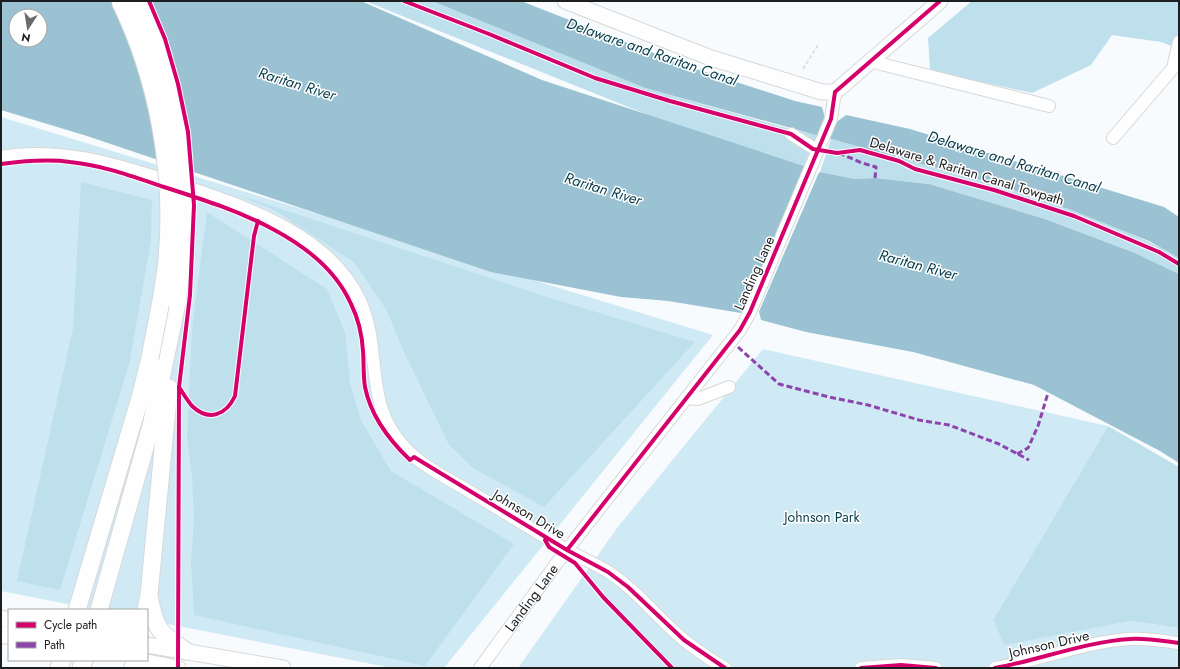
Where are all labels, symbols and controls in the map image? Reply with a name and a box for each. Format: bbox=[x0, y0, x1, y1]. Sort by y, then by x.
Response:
north arrow bbox=[8, 8, 48, 48]
water label: Delaware and Raritan Canal bbox=[564, 12, 741, 92]
text: N bbox=[20, 29, 32, 47]
water label: Raritan River bbox=[256, 62, 339, 106]
water label: Delaware and Raritan Canal bbox=[925, 125, 1104, 199]
street label: Delaware & Raritan Canal Towpath bbox=[867, 132, 1067, 210]
water label: Raritan River bbox=[562, 167, 645, 211]
street label: Landing Lane bbox=[729, 233, 779, 313]
water label: Raritan River bbox=[877, 244, 960, 286]
street label: Johnson Drive bbox=[487, 483, 569, 544]
park label: Johnson Park bbox=[782, 507, 861, 527]
street label: Landing Lane bbox=[500, 560, 563, 636]
legend bbox=[8, 609, 148, 661]
text: Cycle path bbox=[44, 616, 97, 634]
street label: Johnson Drive bbox=[1005, 625, 1091, 663]
text: Path bbox=[44, 636, 65, 654]

